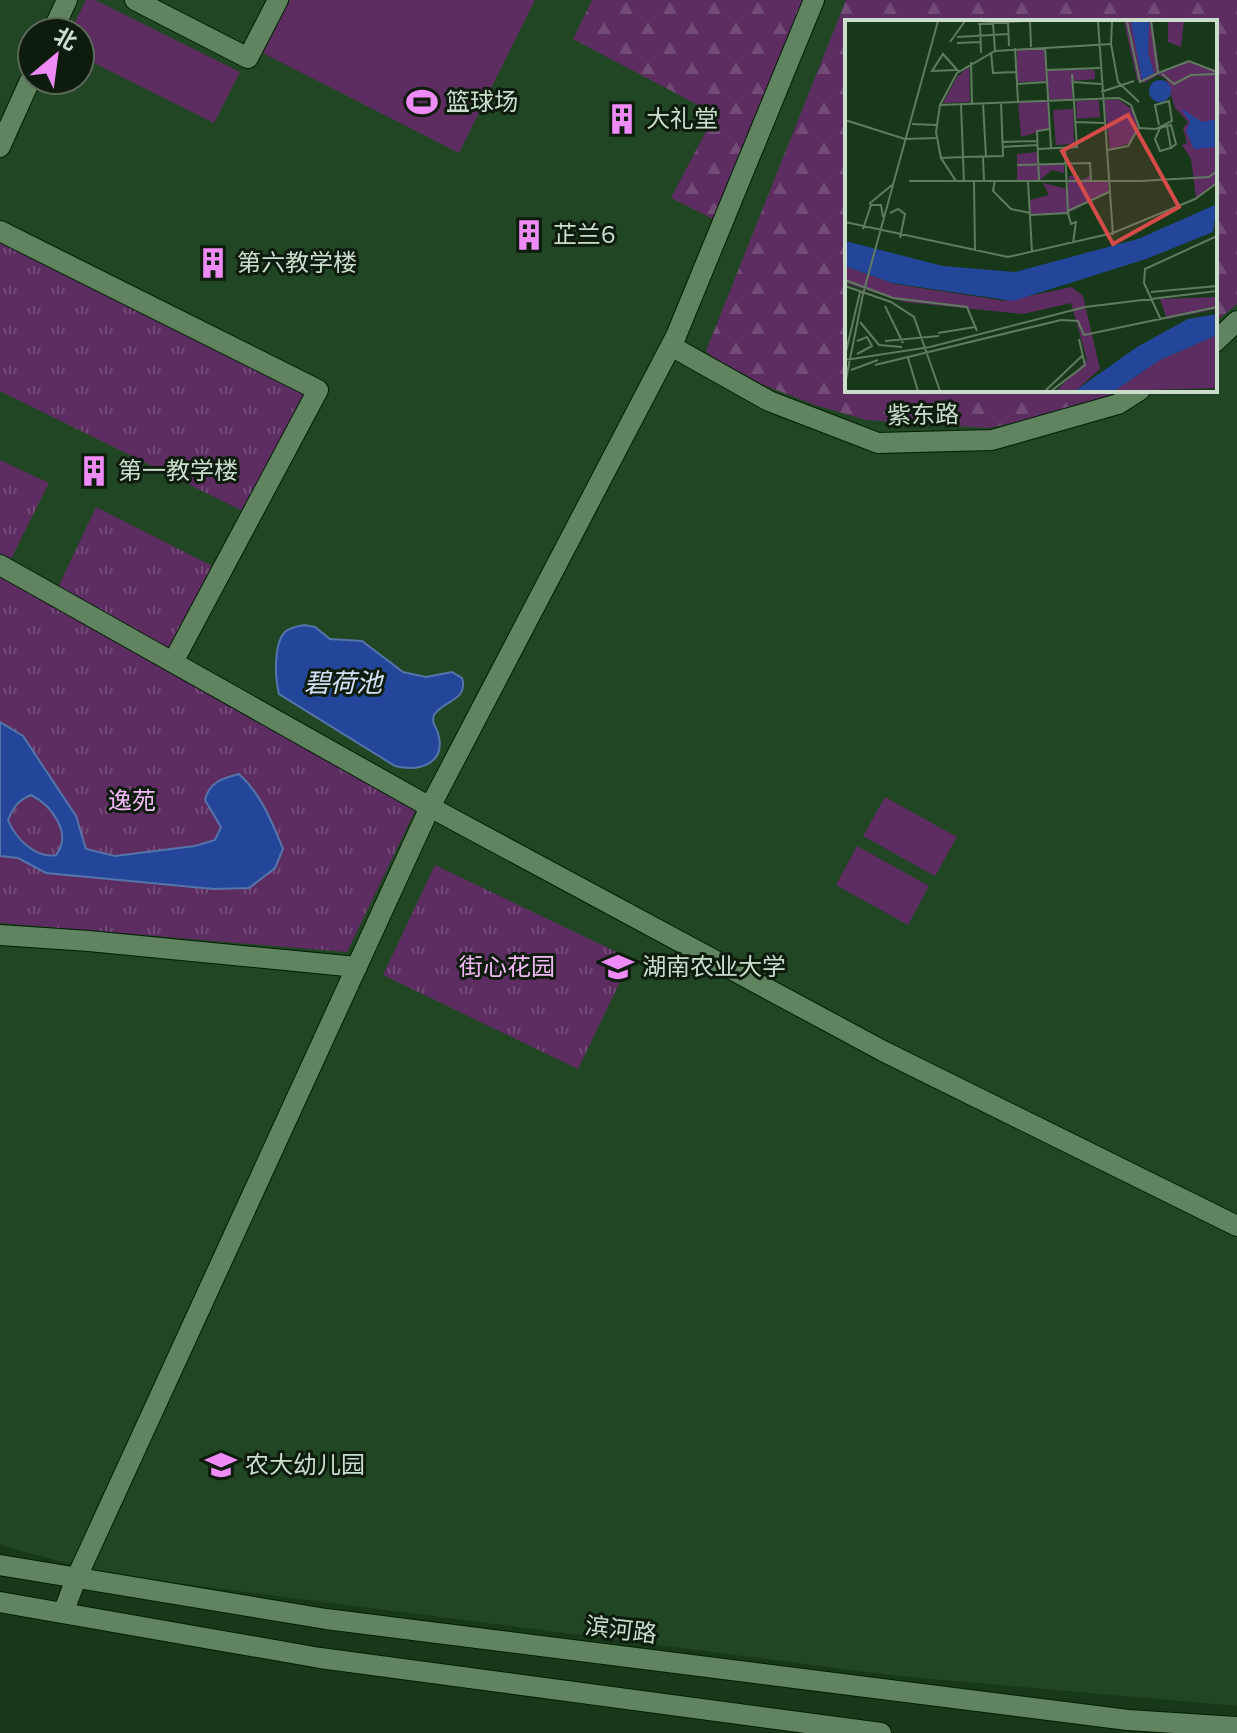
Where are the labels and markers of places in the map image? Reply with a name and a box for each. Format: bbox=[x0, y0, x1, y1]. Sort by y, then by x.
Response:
sports icon: 篮球场 bbox=[405, 85, 439, 119]
place label: 篮球场 bbox=[446, 86, 518, 115]
building icon: 大礼堂 bbox=[605, 102, 639, 136]
place label: 大礼堂 bbox=[646, 103, 718, 132]
building icon: 芷兰6 bbox=[512, 218, 546, 252]
place label: 芷兰6 bbox=[553, 219, 616, 248]
building icon: 第六教学楼 bbox=[196, 246, 230, 280]
place label: 第六教学楼 bbox=[237, 247, 357, 276]
building icon: 第一教学楼 bbox=[77, 454, 111, 488]
place label: 第一教学楼 bbox=[118, 455, 238, 484]
school or university icon: 湖南农业大学 bbox=[601, 950, 635, 984]
place label: 湖南农业大学 bbox=[642, 951, 786, 980]
school or university icon: 农大幼儿园 bbox=[204, 1448, 238, 1482]
place label: 农大幼儿园 bbox=[245, 1449, 365, 1478]

